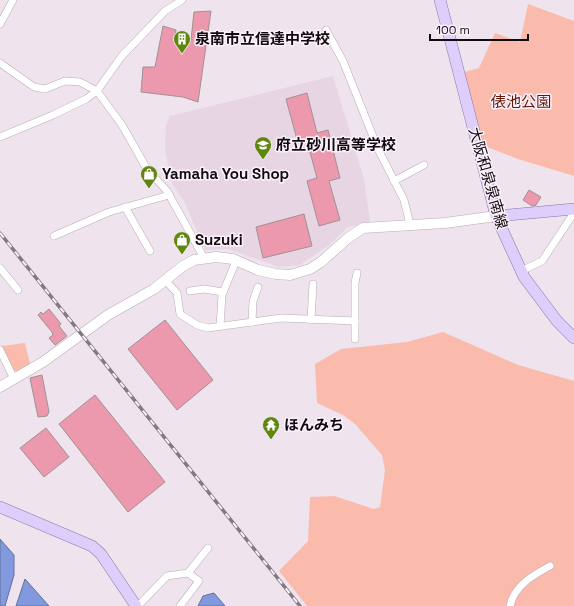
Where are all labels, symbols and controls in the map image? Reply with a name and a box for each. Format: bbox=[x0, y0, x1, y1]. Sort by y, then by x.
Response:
scale bar bbox=[430, 16, 528, 42]
text: 100 m bbox=[436, 22, 470, 38]
building icon: 泉南市立信達中学校 bbox=[172, 29, 192, 54]
place label: 泉南市立信達中学校 bbox=[195, 29, 330, 48]
park label: 俵池公園 bbox=[491, 92, 551, 111]
street label: 大阪和泉泉南線 bbox=[465, 125, 512, 231]
school or university icon: 府立砂川高等学校 bbox=[253, 135, 273, 160]
place label: 府立砂川高等学校 bbox=[276, 135, 396, 154]
shop icon: Yamaha You Shop bbox=[139, 164, 159, 189]
place label: Yamaha You Shop bbox=[162, 164, 289, 183]
shop icon: Suzuki bbox=[172, 230, 192, 255]
place label: Suzuki bbox=[195, 230, 243, 249]
temple icon: ほんみち bbox=[261, 415, 281, 440]
place label: ほんみち bbox=[284, 415, 344, 434]

